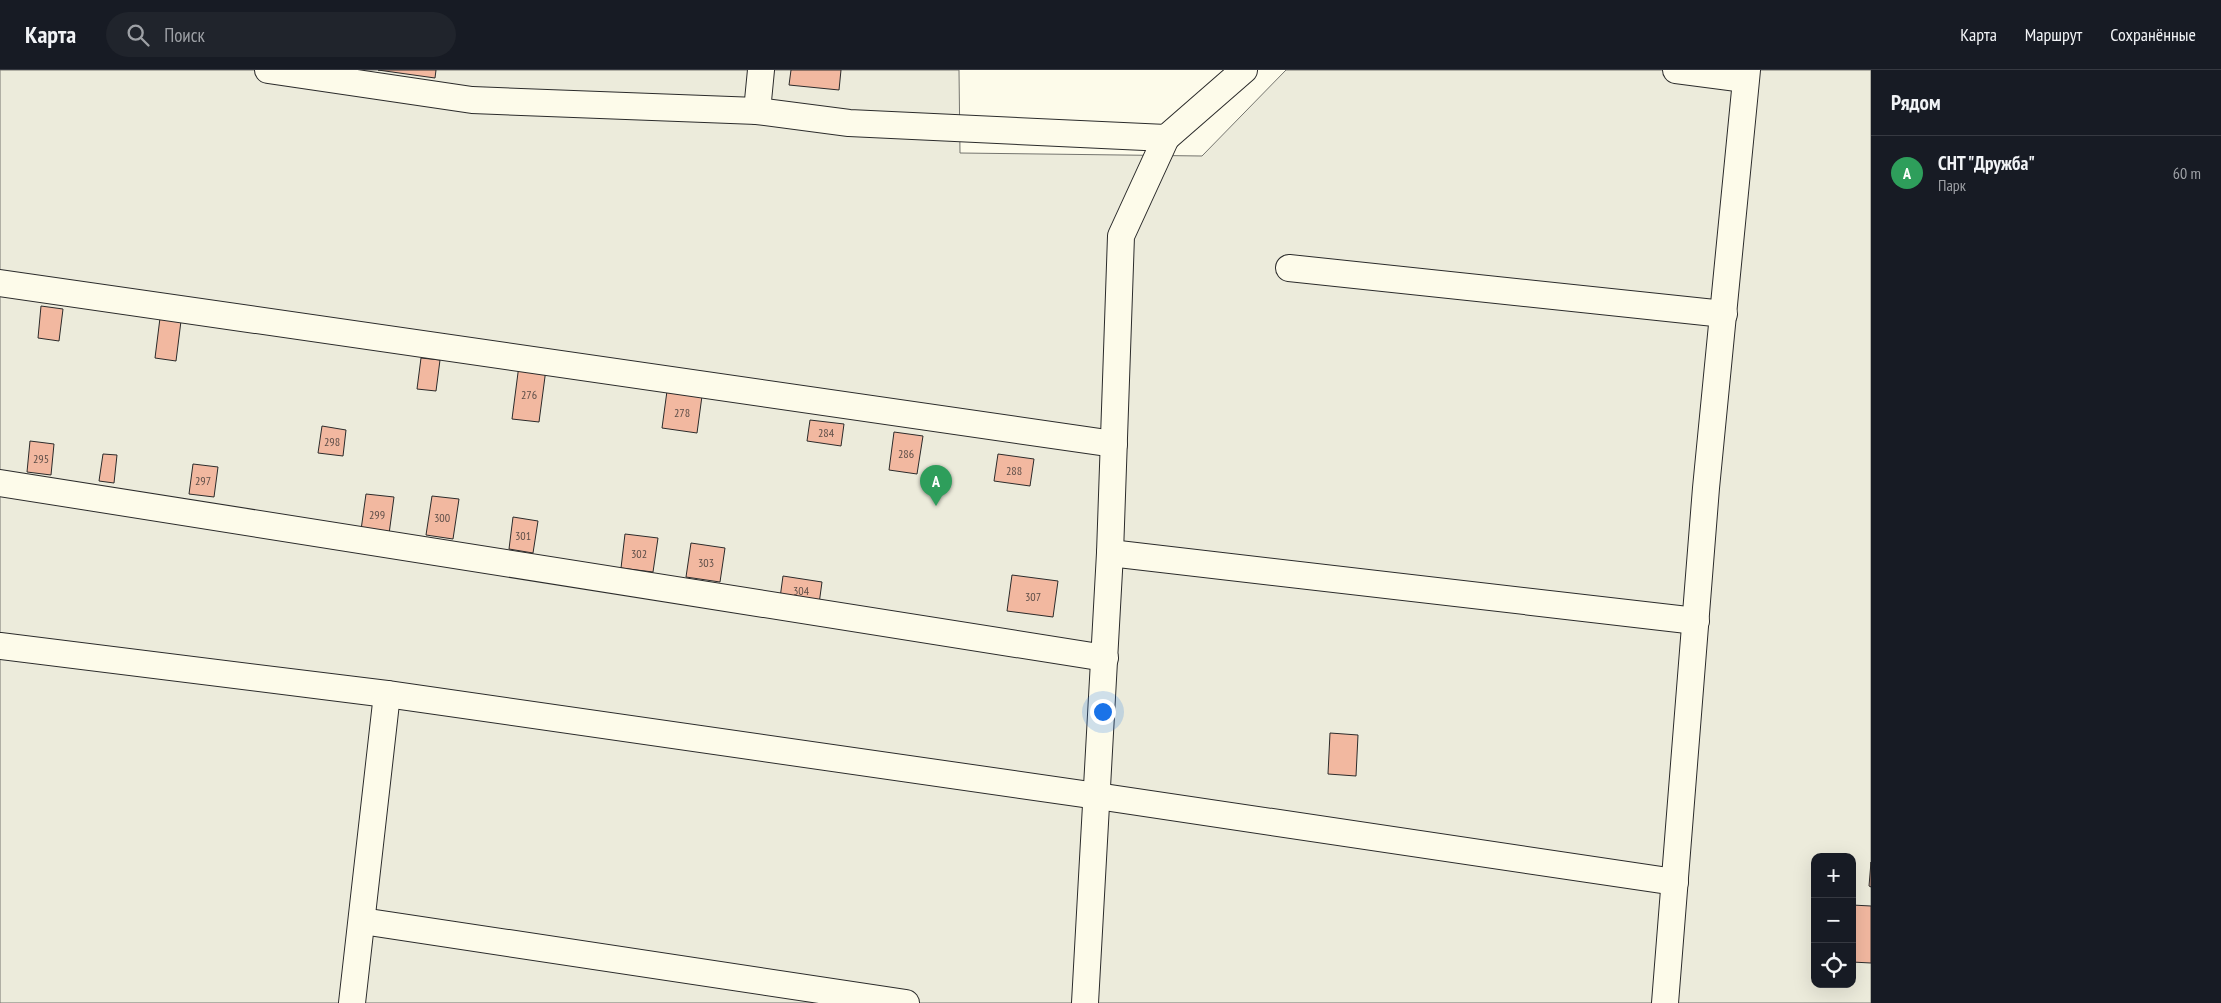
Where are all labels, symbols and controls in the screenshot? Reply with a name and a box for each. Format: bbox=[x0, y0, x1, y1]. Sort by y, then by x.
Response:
search box bbox=[106, 12, 456, 57]
text: Карта bbox=[25, 19, 76, 50]
icon: search bbox=[124, 21, 152, 49]
text: Поиск bbox=[164, 23, 205, 47]
text: Карта bbox=[1960, 23, 1997, 46]
text: Маршрут bbox=[2025, 23, 2082, 46]
text: Сохранённые bbox=[2110, 23, 2196, 46]
text: Рядом bbox=[1891, 89, 1941, 116]
text: СНТ "Дружба" bbox=[1938, 151, 2035, 175]
text: A bbox=[1903, 163, 1911, 183]
text: 60 m bbox=[2173, 163, 2201, 183]
text: Парк bbox=[1938, 175, 1966, 195]
house number: 276 bbox=[521, 387, 537, 402]
house number: 278 bbox=[674, 405, 690, 420]
house number: 284 bbox=[818, 425, 835, 440]
house number: 298 bbox=[324, 434, 340, 449]
house number: 286 bbox=[898, 446, 914, 461]
house number: 295 bbox=[33, 451, 49, 466]
house number: 288 bbox=[1006, 463, 1022, 478]
pin: A bbox=[920, 465, 952, 506]
house number: 297 bbox=[195, 473, 211, 488]
house number: 299 bbox=[369, 507, 385, 522]
house number: 300 bbox=[434, 510, 450, 525]
house number: 301 bbox=[515, 528, 531, 543]
house number: 302 bbox=[631, 546, 647, 561]
house number: 303 bbox=[698, 555, 714, 570]
house number: 304 bbox=[793, 583, 810, 598]
house number: 307 bbox=[1025, 589, 1041, 604]
your location bbox=[1090, 699, 1116, 725]
map controls bbox=[1811, 853, 1856, 988]
button: + bbox=[1811, 853, 1856, 898]
button: − bbox=[1811, 898, 1856, 943]
button: locate bbox=[1811, 943, 1856, 988]

